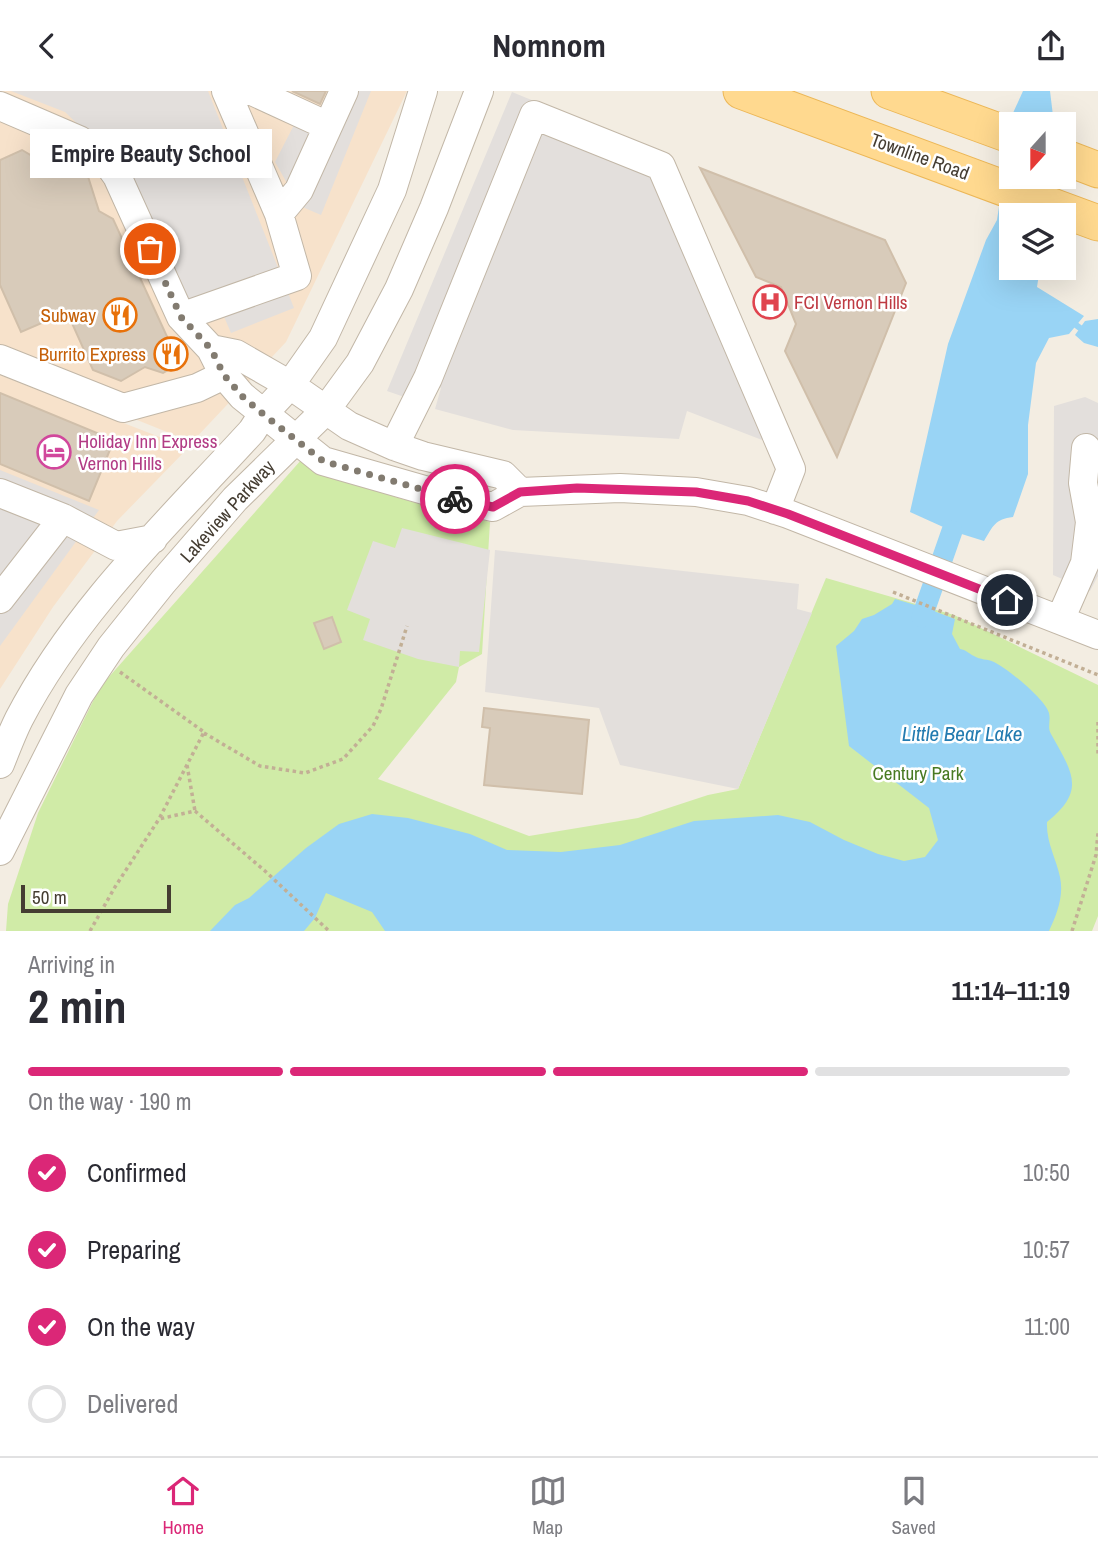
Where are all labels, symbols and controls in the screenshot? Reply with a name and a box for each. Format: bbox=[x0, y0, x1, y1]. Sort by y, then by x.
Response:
text: Nomnom bbox=[492, 24, 606, 67]
icon: back bbox=[28, 27, 66, 65]
icon: share bbox=[1032, 27, 1070, 65]
north arrow bbox=[999, 112, 1076, 189]
map controls bbox=[999, 112, 1076, 280]
street label: Townline Road bbox=[867, 126, 973, 186]
callout: Empire Beauty School bbox=[29, 130, 271, 179]
text: Empire Beauty School bbox=[51, 138, 251, 169]
button: layers bbox=[999, 203, 1076, 280]
pin bbox=[120, 219, 180, 279]
icon: bag bbox=[131, 230, 169, 268]
hospital icon: FCI Vernon Hills bbox=[751, 283, 789, 321]
place label: FCI Vernon Hills bbox=[794, 289, 908, 315]
restaurant icon: Subway bbox=[101, 296, 139, 334]
place label: Subway bbox=[41, 302, 96, 328]
restaurant icon: Burrito Express bbox=[152, 335, 190, 373]
place label: Burrito Express bbox=[39, 341, 146, 367]
place label: Holiday Inn Express Vernon Hills bbox=[78, 428, 218, 476]
hotel icon: Holiday Inn Express Vernon Hills bbox=[35, 433, 73, 471]
street label: Lakeview Parkway bbox=[174, 454, 280, 568]
courier bbox=[420, 464, 490, 534]
icon: bike bbox=[436, 480, 474, 518]
pin bbox=[977, 570, 1037, 630]
icon: home bbox=[988, 581, 1026, 619]
water label: Little Bear Lake bbox=[902, 719, 1022, 748]
park label: Century Park bbox=[873, 760, 964, 786]
scale bar bbox=[21, 882, 172, 914]
text: 50 m bbox=[32, 884, 67, 910]
text: Arriving in bbox=[28, 949, 115, 980]
text: 11:14–11:19 bbox=[951, 973, 1070, 1008]
text: 2 min bbox=[28, 975, 127, 1037]
text: On the way · 190 m bbox=[28, 1086, 192, 1117]
icon: check bbox=[28, 1154, 66, 1192]
text: Confirmed bbox=[87, 1155, 187, 1190]
text: 10:50 bbox=[1023, 1157, 1070, 1188]
icon: check bbox=[28, 1231, 66, 1269]
text: Preparing bbox=[87, 1232, 181, 1267]
text: 10:57 bbox=[1023, 1234, 1070, 1265]
icon: check bbox=[28, 1308, 66, 1346]
text: On the way bbox=[87, 1309, 195, 1344]
text: 11:00 bbox=[1024, 1311, 1070, 1342]
text: Delivered bbox=[87, 1386, 178, 1421]
tab: Home bbox=[162, 1472, 204, 1540]
tab: Map bbox=[529, 1472, 567, 1540]
tab: Saved bbox=[891, 1472, 936, 1540]

